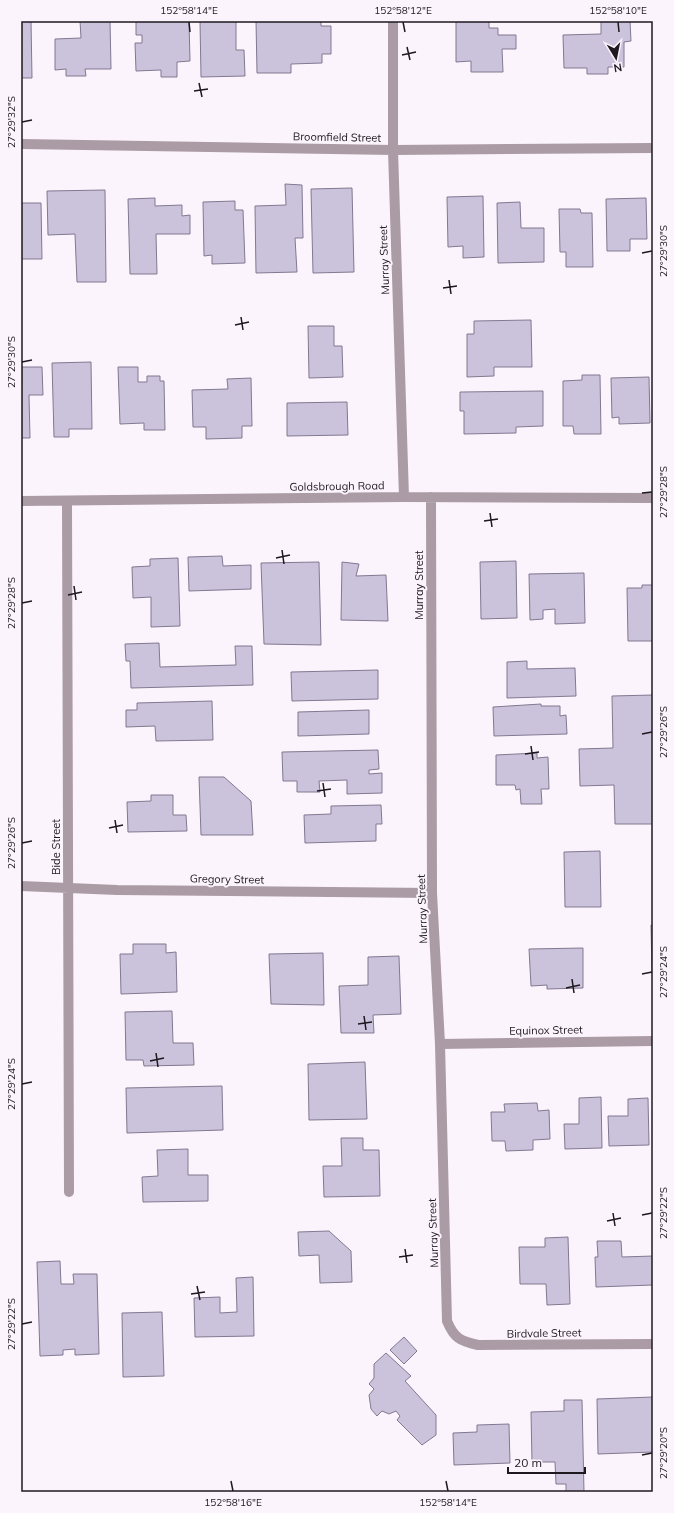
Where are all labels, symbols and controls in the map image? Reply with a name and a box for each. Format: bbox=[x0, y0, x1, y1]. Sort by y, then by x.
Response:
text: 152°58'14"E bbox=[160, 4, 218, 17]
text: 152°58'12"E bbox=[374, 4, 432, 17]
text: 152°58'10"E bbox=[589, 4, 647, 17]
north arrow bbox=[596, 38, 636, 78]
text: N bbox=[612, 60, 623, 75]
text: 27°29'32"S bbox=[5, 96, 18, 148]
street label: Broomfield Street bbox=[293, 129, 381, 145]
street label: Murray Street bbox=[376, 225, 392, 295]
text: 27°29'30"S bbox=[657, 225, 670, 277]
text: 27°29'30"S bbox=[5, 336, 18, 388]
text: 27°29'28"S bbox=[657, 466, 670, 518]
street label: Goldsbrough Road bbox=[289, 478, 385, 494]
street label: Murray Street bbox=[412, 550, 426, 620]
text: 27°29'28"S bbox=[5, 577, 18, 629]
text: 27°29'26"S bbox=[657, 706, 670, 758]
text: 27°29'26"S bbox=[5, 817, 18, 869]
street label: Bide Street bbox=[49, 819, 63, 875]
street label: Gregory Street bbox=[190, 871, 264, 887]
street label: Murray Street bbox=[414, 874, 430, 944]
text: 27°29'24"S bbox=[657, 946, 670, 998]
street label: Equinox Street bbox=[509, 1022, 583, 1038]
text: 27°29'24"S bbox=[5, 1058, 18, 1110]
text: 27°29'22"S bbox=[657, 1187, 670, 1239]
street label: Murray Street bbox=[425, 1198, 441, 1268]
text: 27°29'22"S bbox=[5, 1298, 18, 1350]
street label: Birdvale Street bbox=[506, 1325, 582, 1341]
text: 27°29'20"S bbox=[657, 1427, 670, 1479]
scale bar bbox=[508, 1449, 585, 1475]
text: 20 m bbox=[514, 1455, 542, 1470]
text: 152°58'16"E bbox=[204, 1496, 262, 1509]
text: 152°58'14"E bbox=[419, 1496, 477, 1509]

